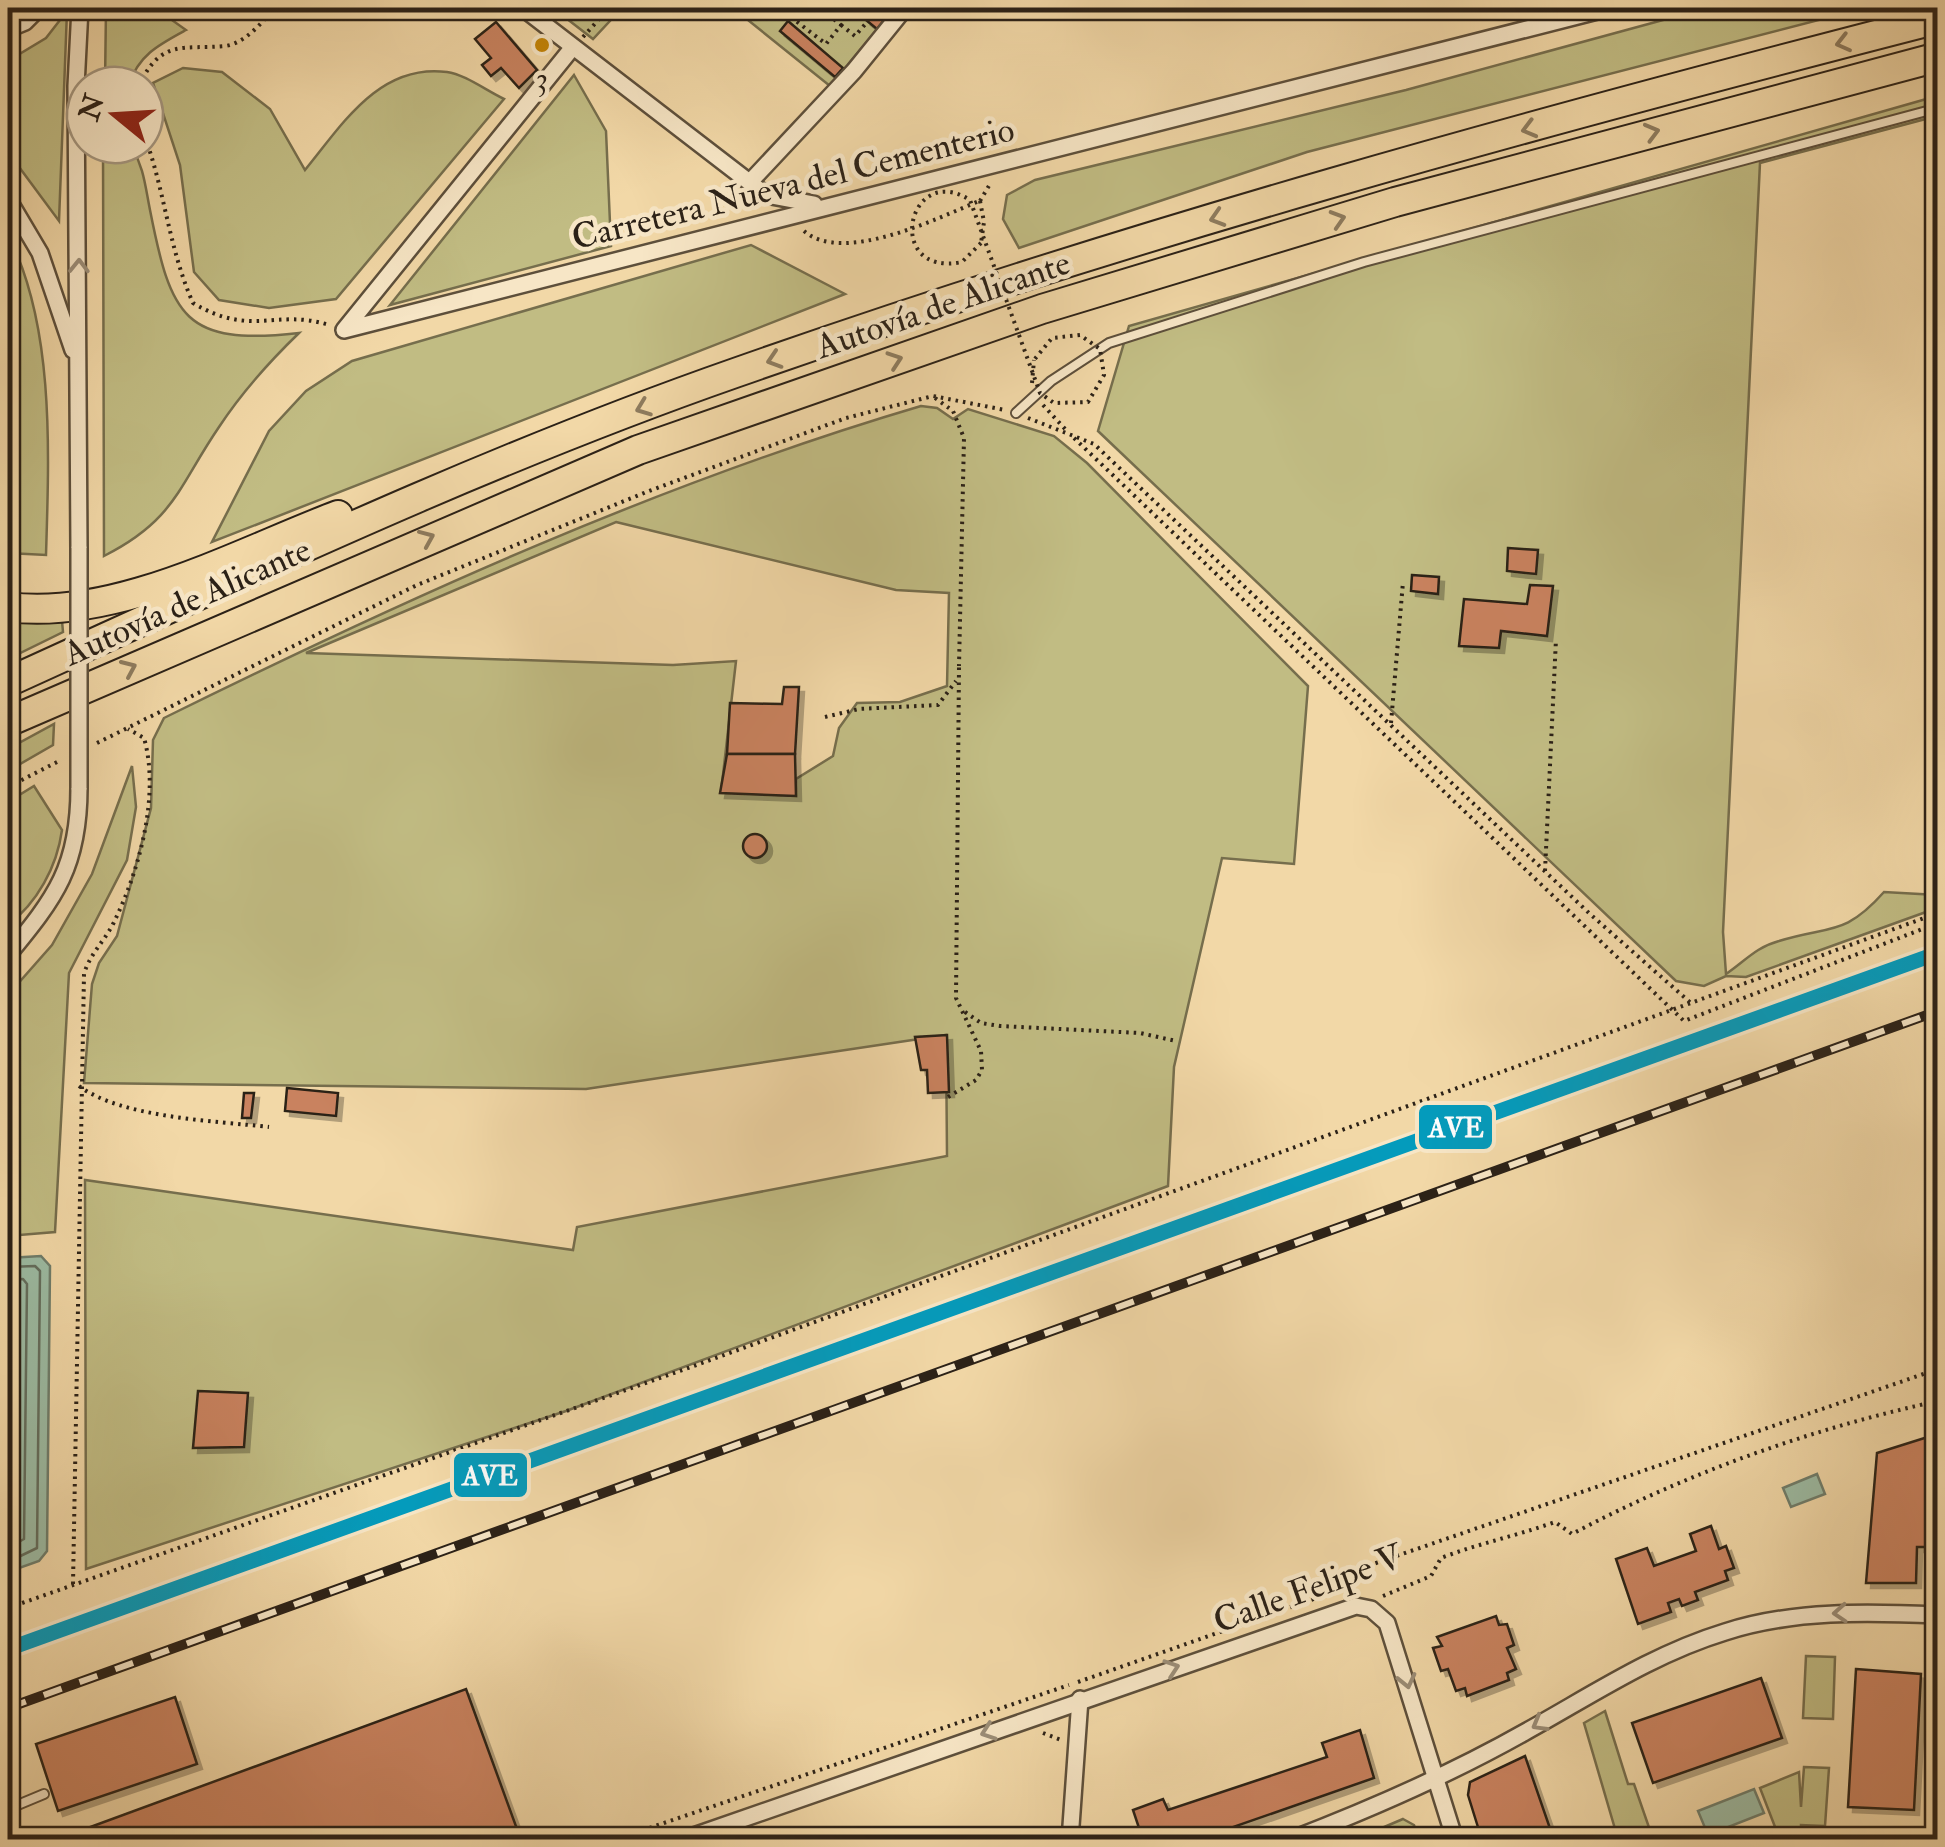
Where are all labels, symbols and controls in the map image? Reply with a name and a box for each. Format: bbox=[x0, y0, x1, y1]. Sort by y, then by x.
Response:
one-way arrow bbox=[1835, 32, 1852, 53]
marker: 3 bbox=[532, 35, 552, 55]
place label: 3 bbox=[536, 59, 548, 99]
north arrow bbox=[65, 65, 165, 165]
text: N bbox=[72, 90, 113, 126]
street label: Carretera Nueva del Cementerio bbox=[567, 108, 1019, 260]
one-way arrow bbox=[1521, 117, 1539, 138]
one-way arrow bbox=[1642, 122, 1660, 143]
one-way arrow bbox=[1209, 206, 1226, 227]
one-way arrow bbox=[1329, 210, 1346, 231]
street label: Autovía de Alicante bbox=[809, 241, 1076, 369]
one-way arrow bbox=[68, 257, 89, 273]
one-way arrow bbox=[766, 348, 783, 368]
one-way arrow bbox=[886, 351, 903, 371]
one-way arrow bbox=[635, 396, 653, 416]
street label: Autovía de Alicante bbox=[56, 528, 317, 677]
one-way arrow bbox=[417, 530, 435, 550]
one-way arrow bbox=[119, 660, 137, 680]
line badge: AVE bbox=[1417, 1103, 1494, 1151]
text: AVE bbox=[1427, 1111, 1484, 1146]
line badge: AVE bbox=[452, 1451, 529, 1499]
text: AVE bbox=[461, 1459, 518, 1494]
street label: Calle Felipe V bbox=[1207, 1534, 1410, 1644]
one-way arrow bbox=[1832, 1602, 1848, 1623]
one-way arrow bbox=[1163, 1660, 1180, 1680]
one-way arrow bbox=[1395, 1672, 1416, 1689]
one-way arrow bbox=[1532, 1712, 1550, 1731]
one-way arrow bbox=[980, 1720, 997, 1740]

